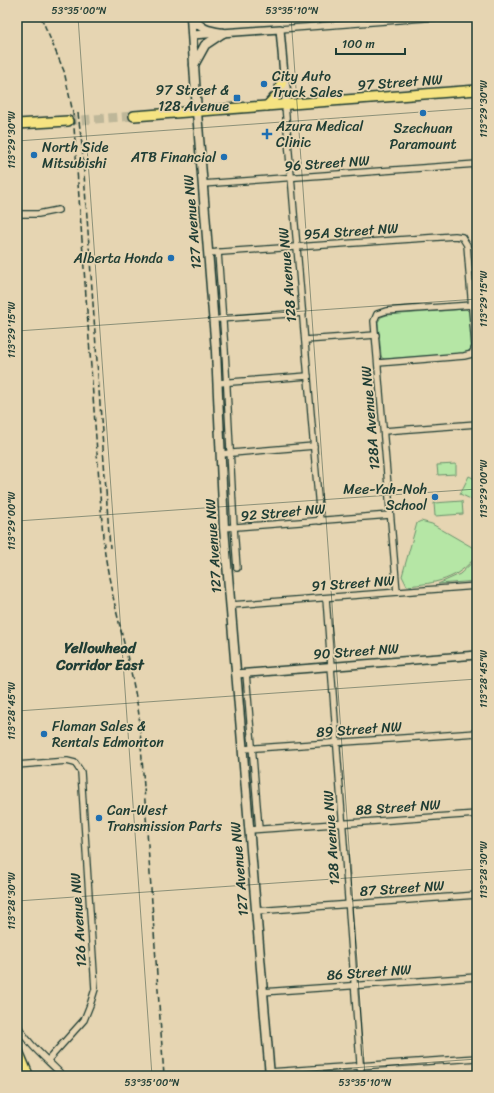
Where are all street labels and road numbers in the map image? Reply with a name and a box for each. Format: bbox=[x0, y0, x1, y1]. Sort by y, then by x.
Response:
street label: 97 Street NW bbox=[357, 67, 443, 98]
street label: 96 Street NW bbox=[284, 148, 370, 179]
street label: 127 Avenue NW bbox=[176, 174, 209, 270]
street label: 95A Street NW bbox=[303, 216, 399, 247]
street label: 128 Avenue NW bbox=[271, 226, 304, 323]
street label: 128A Avenue NW bbox=[354, 365, 387, 471]
street label: 92 Street NW bbox=[239, 496, 327, 529]
street label: 127 Avenue NW bbox=[198, 498, 229, 594]
street label: 91 Street NW bbox=[311, 568, 395, 599]
street label: 90 Street NW bbox=[312, 636, 400, 667]
street label: 89 Street NW bbox=[315, 714, 403, 745]
street label: 128 Avenue NW bbox=[316, 790, 347, 886]
street label: 88 Street NW bbox=[355, 792, 442, 823]
street label: 127 Avenue NW bbox=[223, 821, 256, 917]
street label: 126 Avenue NW bbox=[63, 872, 94, 968]
street label: 87 Street NW bbox=[359, 873, 445, 904]
street label: 86 Street NW bbox=[326, 957, 412, 988]

